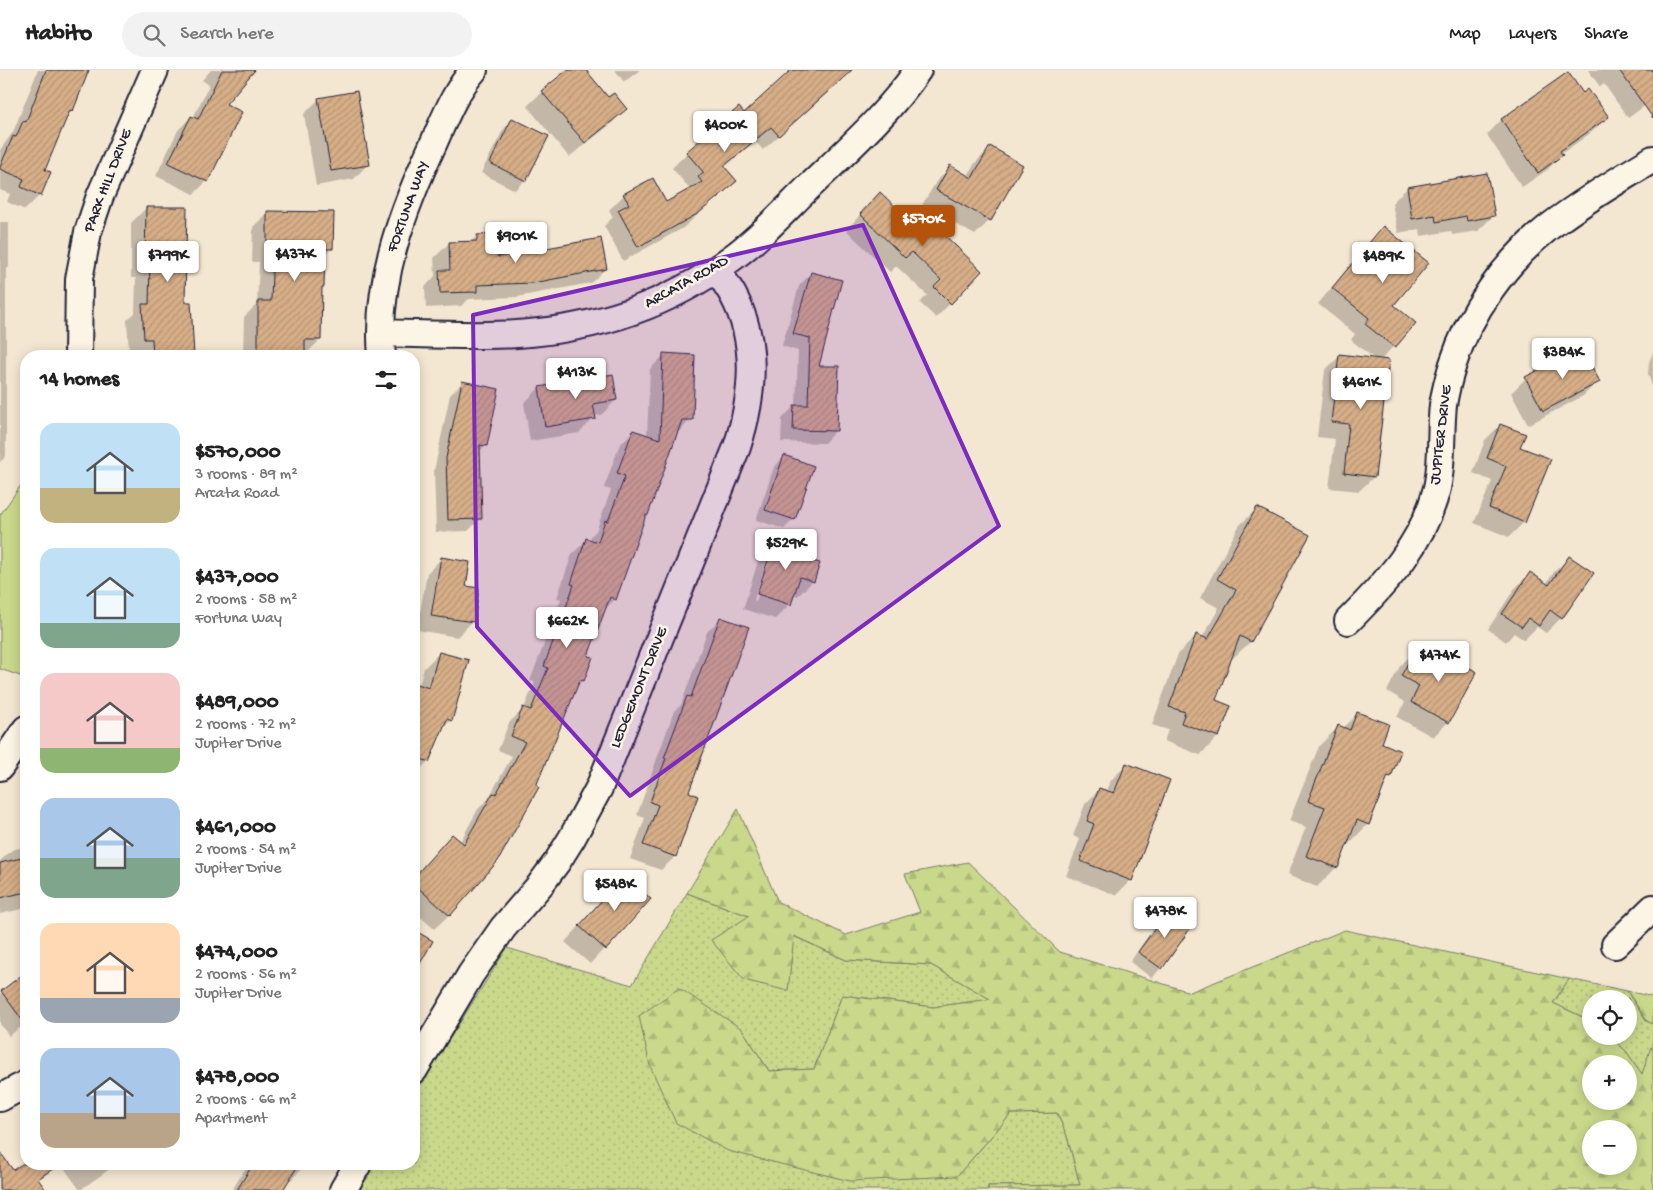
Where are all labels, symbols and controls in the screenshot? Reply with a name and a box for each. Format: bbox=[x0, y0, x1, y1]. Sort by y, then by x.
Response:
search box bbox=[122, 12, 472, 57]
text: Habito bbox=[25, 20, 92, 49]
icon: search bbox=[140, 21, 168, 49]
text: Search here bbox=[180, 23, 274, 46]
text: Map bbox=[1449, 24, 1481, 45]
text: Layers bbox=[1509, 24, 1556, 45]
text: Share bbox=[1584, 24, 1628, 45]
pin: $400K bbox=[690, 111, 760, 153]
text: $400K bbox=[704, 117, 746, 136]
street label: PARK HILL DRIVE bbox=[80, 126, 138, 236]
street label: FORTUNA WAY bbox=[383, 159, 434, 256]
pin: $570K bbox=[888, 204, 958, 247]
text: $570K bbox=[902, 211, 944, 230]
pin: $901K bbox=[481, 222, 551, 264]
text: $901K bbox=[496, 228, 536, 247]
pin: $799K bbox=[133, 240, 203, 283]
pin: $437K bbox=[260, 240, 330, 282]
pin: $489K bbox=[1348, 242, 1418, 284]
text: $437K bbox=[275, 246, 315, 265]
text: $799K bbox=[148, 247, 188, 266]
text: $489K bbox=[1363, 248, 1403, 267]
street label: ARCATA ROAD bbox=[642, 252, 733, 314]
pin: $384K bbox=[1528, 338, 1598, 380]
text: $384K bbox=[1543, 344, 1583, 363]
pin: $413K bbox=[541, 358, 611, 400]
text: $413K bbox=[557, 364, 595, 383]
icon: filters bbox=[372, 366, 400, 394]
text: 14 homes bbox=[40, 368, 119, 393]
pin: $461K bbox=[1326, 368, 1396, 410]
text: $461K bbox=[1342, 374, 1380, 393]
street label: JUPITER DRIVE bbox=[1426, 383, 1458, 486]
text: $570,000 bbox=[195, 441, 281, 466]
icon: home bbox=[80, 443, 140, 503]
text: 3 rooms · 89 m² bbox=[195, 466, 297, 485]
text: Arcata Road bbox=[195, 485, 279, 504]
pin: $529K bbox=[751, 528, 821, 571]
text: $529K bbox=[766, 535, 806, 554]
text: $437,000 bbox=[195, 566, 279, 591]
icon: home bbox=[80, 568, 140, 628]
text: 2 rooms · 58 m² bbox=[195, 591, 297, 610]
pin: $662K bbox=[532, 606, 602, 649]
text: Fortuna Way bbox=[195, 610, 282, 629]
text: $662K bbox=[547, 613, 587, 632]
street label: LEDGEMONT DRIVE bbox=[607, 624, 673, 751]
pin: $474K bbox=[1404, 640, 1474, 683]
text: $474K bbox=[1419, 647, 1459, 666]
text: $489,000 bbox=[195, 691, 279, 716]
icon: home bbox=[80, 693, 140, 753]
text: 2 rooms · 72 m² bbox=[195, 716, 296, 735]
text: Jupiter Drive bbox=[195, 735, 281, 754]
text: $461,000 bbox=[195, 816, 276, 841]
icon: home bbox=[80, 818, 140, 878]
text: 2 rooms · 54 m² bbox=[195, 841, 296, 860]
text: Jupiter Drive bbox=[195, 860, 281, 879]
pin: $548K bbox=[580, 870, 650, 912]
text: $548K bbox=[595, 876, 635, 895]
pin: $478K bbox=[1130, 896, 1200, 939]
text: $478K bbox=[1145, 903, 1185, 922]
text: $474,000 bbox=[195, 941, 278, 966]
icon: home bbox=[80, 943, 140, 1003]
text: 2 rooms · 56 m² bbox=[195, 966, 297, 985]
text: Jupiter Drive bbox=[195, 985, 281, 1004]
map controls bbox=[1582, 990, 1637, 1175]
button: locate bbox=[1582, 990, 1637, 1045]
button: + bbox=[1582, 1055, 1637, 1110]
text: $478,000 bbox=[195, 1066, 279, 1091]
icon: home bbox=[80, 1068, 140, 1128]
text: 2 rooms · 66 m² bbox=[195, 1091, 296, 1110]
text: Apartment bbox=[195, 1110, 267, 1129]
button: − bbox=[1582, 1120, 1637, 1175]

